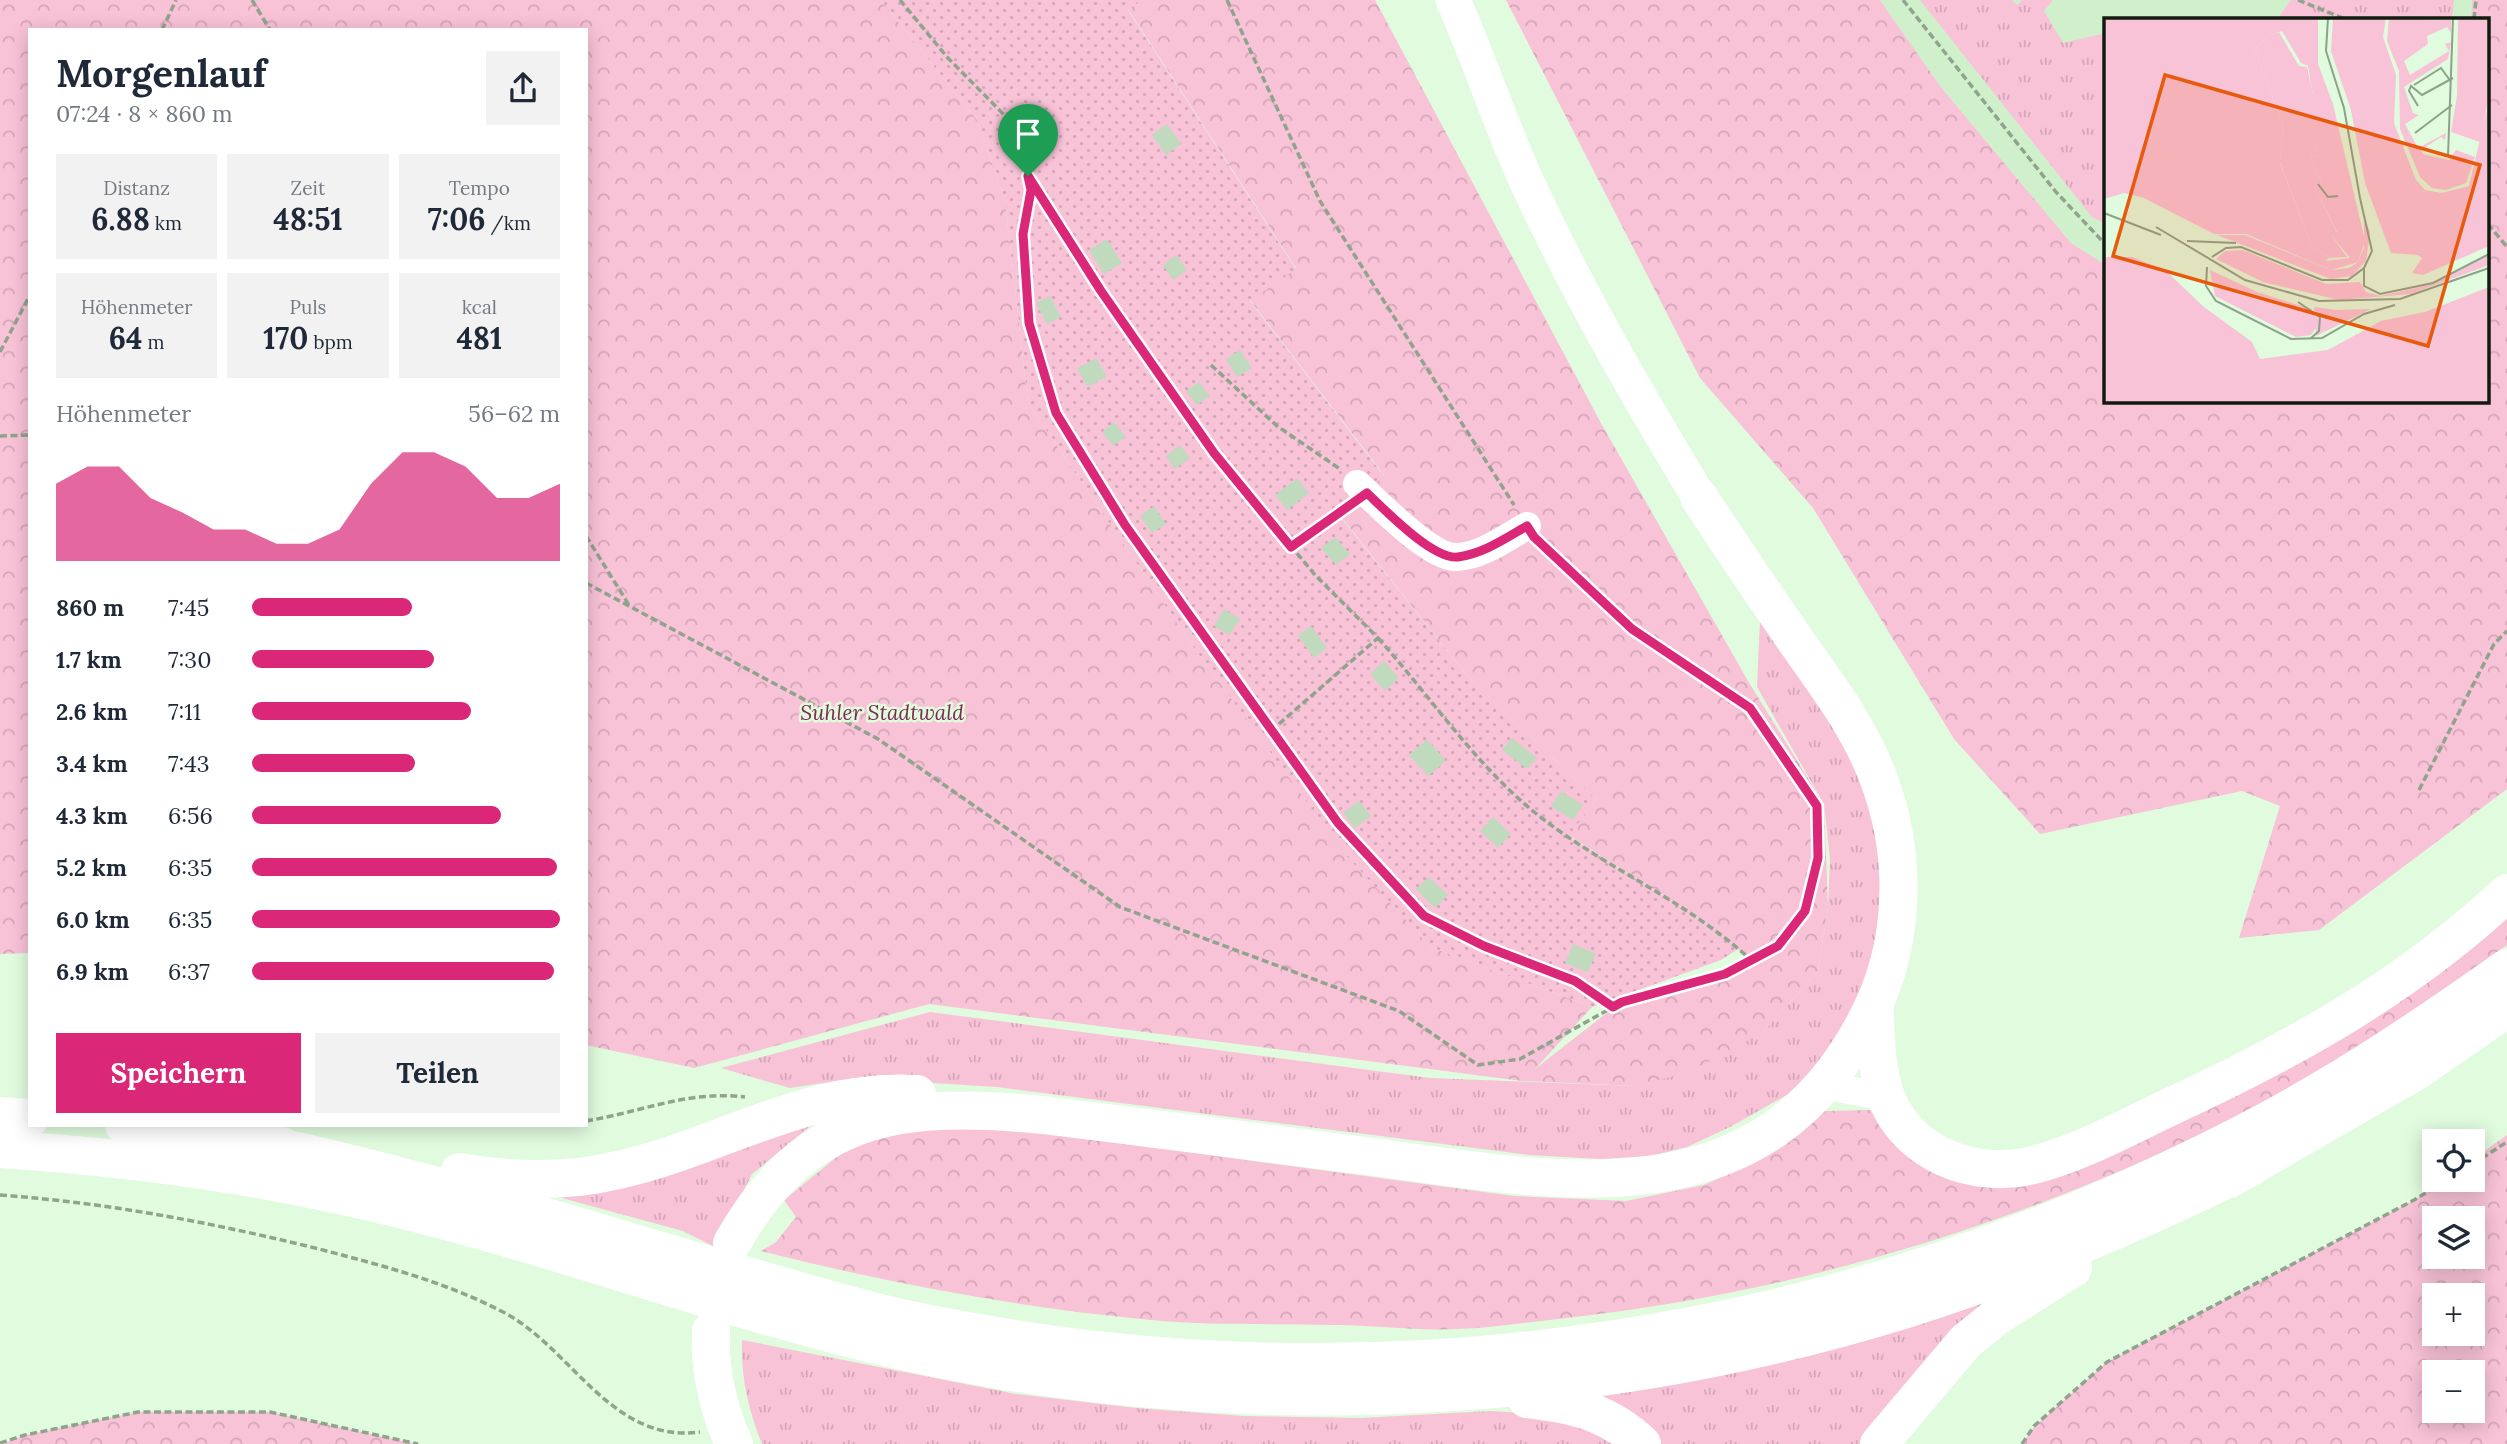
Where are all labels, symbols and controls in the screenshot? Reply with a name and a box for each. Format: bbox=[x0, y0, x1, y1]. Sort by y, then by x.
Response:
inset map bbox=[2104, 18, 2490, 402]
text: Morgenlauf bbox=[56, 49, 266, 97]
button: share bbox=[486, 51, 560, 125]
text: 07:24 · 8 × 860 m bbox=[56, 99, 233, 128]
pin bbox=[998, 104, 1058, 176]
icon: arrive bbox=[1009, 115, 1047, 153]
text: Distanz bbox=[103, 176, 170, 200]
text: Zeit bbox=[291, 176, 325, 200]
text: Tempo bbox=[449, 176, 510, 200]
text: 6.88 bbox=[91, 200, 150, 238]
text: 48:51 bbox=[273, 200, 343, 238]
text: 7:06 bbox=[428, 200, 486, 238]
text: km bbox=[150, 211, 182, 235]
text: /km bbox=[486, 211, 531, 235]
text: Höhenmeter bbox=[81, 295, 193, 319]
text: Puls bbox=[290, 295, 326, 319]
text: kcal bbox=[462, 295, 497, 319]
text: 64 bbox=[109, 319, 143, 357]
text: 170 bbox=[263, 319, 308, 357]
text: 481 bbox=[456, 319, 502, 357]
text: m bbox=[143, 330, 164, 354]
text: bpm bbox=[308, 330, 353, 354]
text: Höhenmeter bbox=[56, 399, 191, 428]
text: 56–62 m bbox=[468, 399, 560, 428]
text: 860 m bbox=[56, 593, 124, 622]
text: 7:45 bbox=[168, 593, 209, 622]
text: 1.7 km bbox=[56, 645, 122, 674]
text: 7:30 bbox=[168, 645, 211, 674]
text: 2.6 km bbox=[56, 697, 128, 726]
text: 7:11 bbox=[168, 697, 201, 726]
park label: Suhler Stadtwald bbox=[800, 699, 964, 726]
text: 3.4 km bbox=[56, 749, 128, 778]
text: 7:43 bbox=[168, 749, 210, 778]
text: 4.3 km bbox=[56, 801, 128, 830]
text: 6:56 bbox=[168, 801, 213, 830]
text: 5.2 km bbox=[56, 853, 127, 882]
text: 6:35 bbox=[168, 853, 212, 882]
text: 6.0 km bbox=[56, 905, 130, 934]
text: 6:35 bbox=[168, 905, 212, 934]
text: 6.9 km bbox=[56, 957, 129, 986]
text: 6:37 bbox=[168, 957, 210, 986]
button: Speichern bbox=[56, 1033, 301, 1113]
button: Teilen bbox=[315, 1033, 560, 1113]
map controls bbox=[2422, 1129, 2485, 1423]
button: locate bbox=[2422, 1129, 2485, 1192]
button: layers bbox=[2422, 1206, 2485, 1269]
button: + bbox=[2422, 1283, 2485, 1346]
button: − bbox=[2422, 1360, 2485, 1423]

